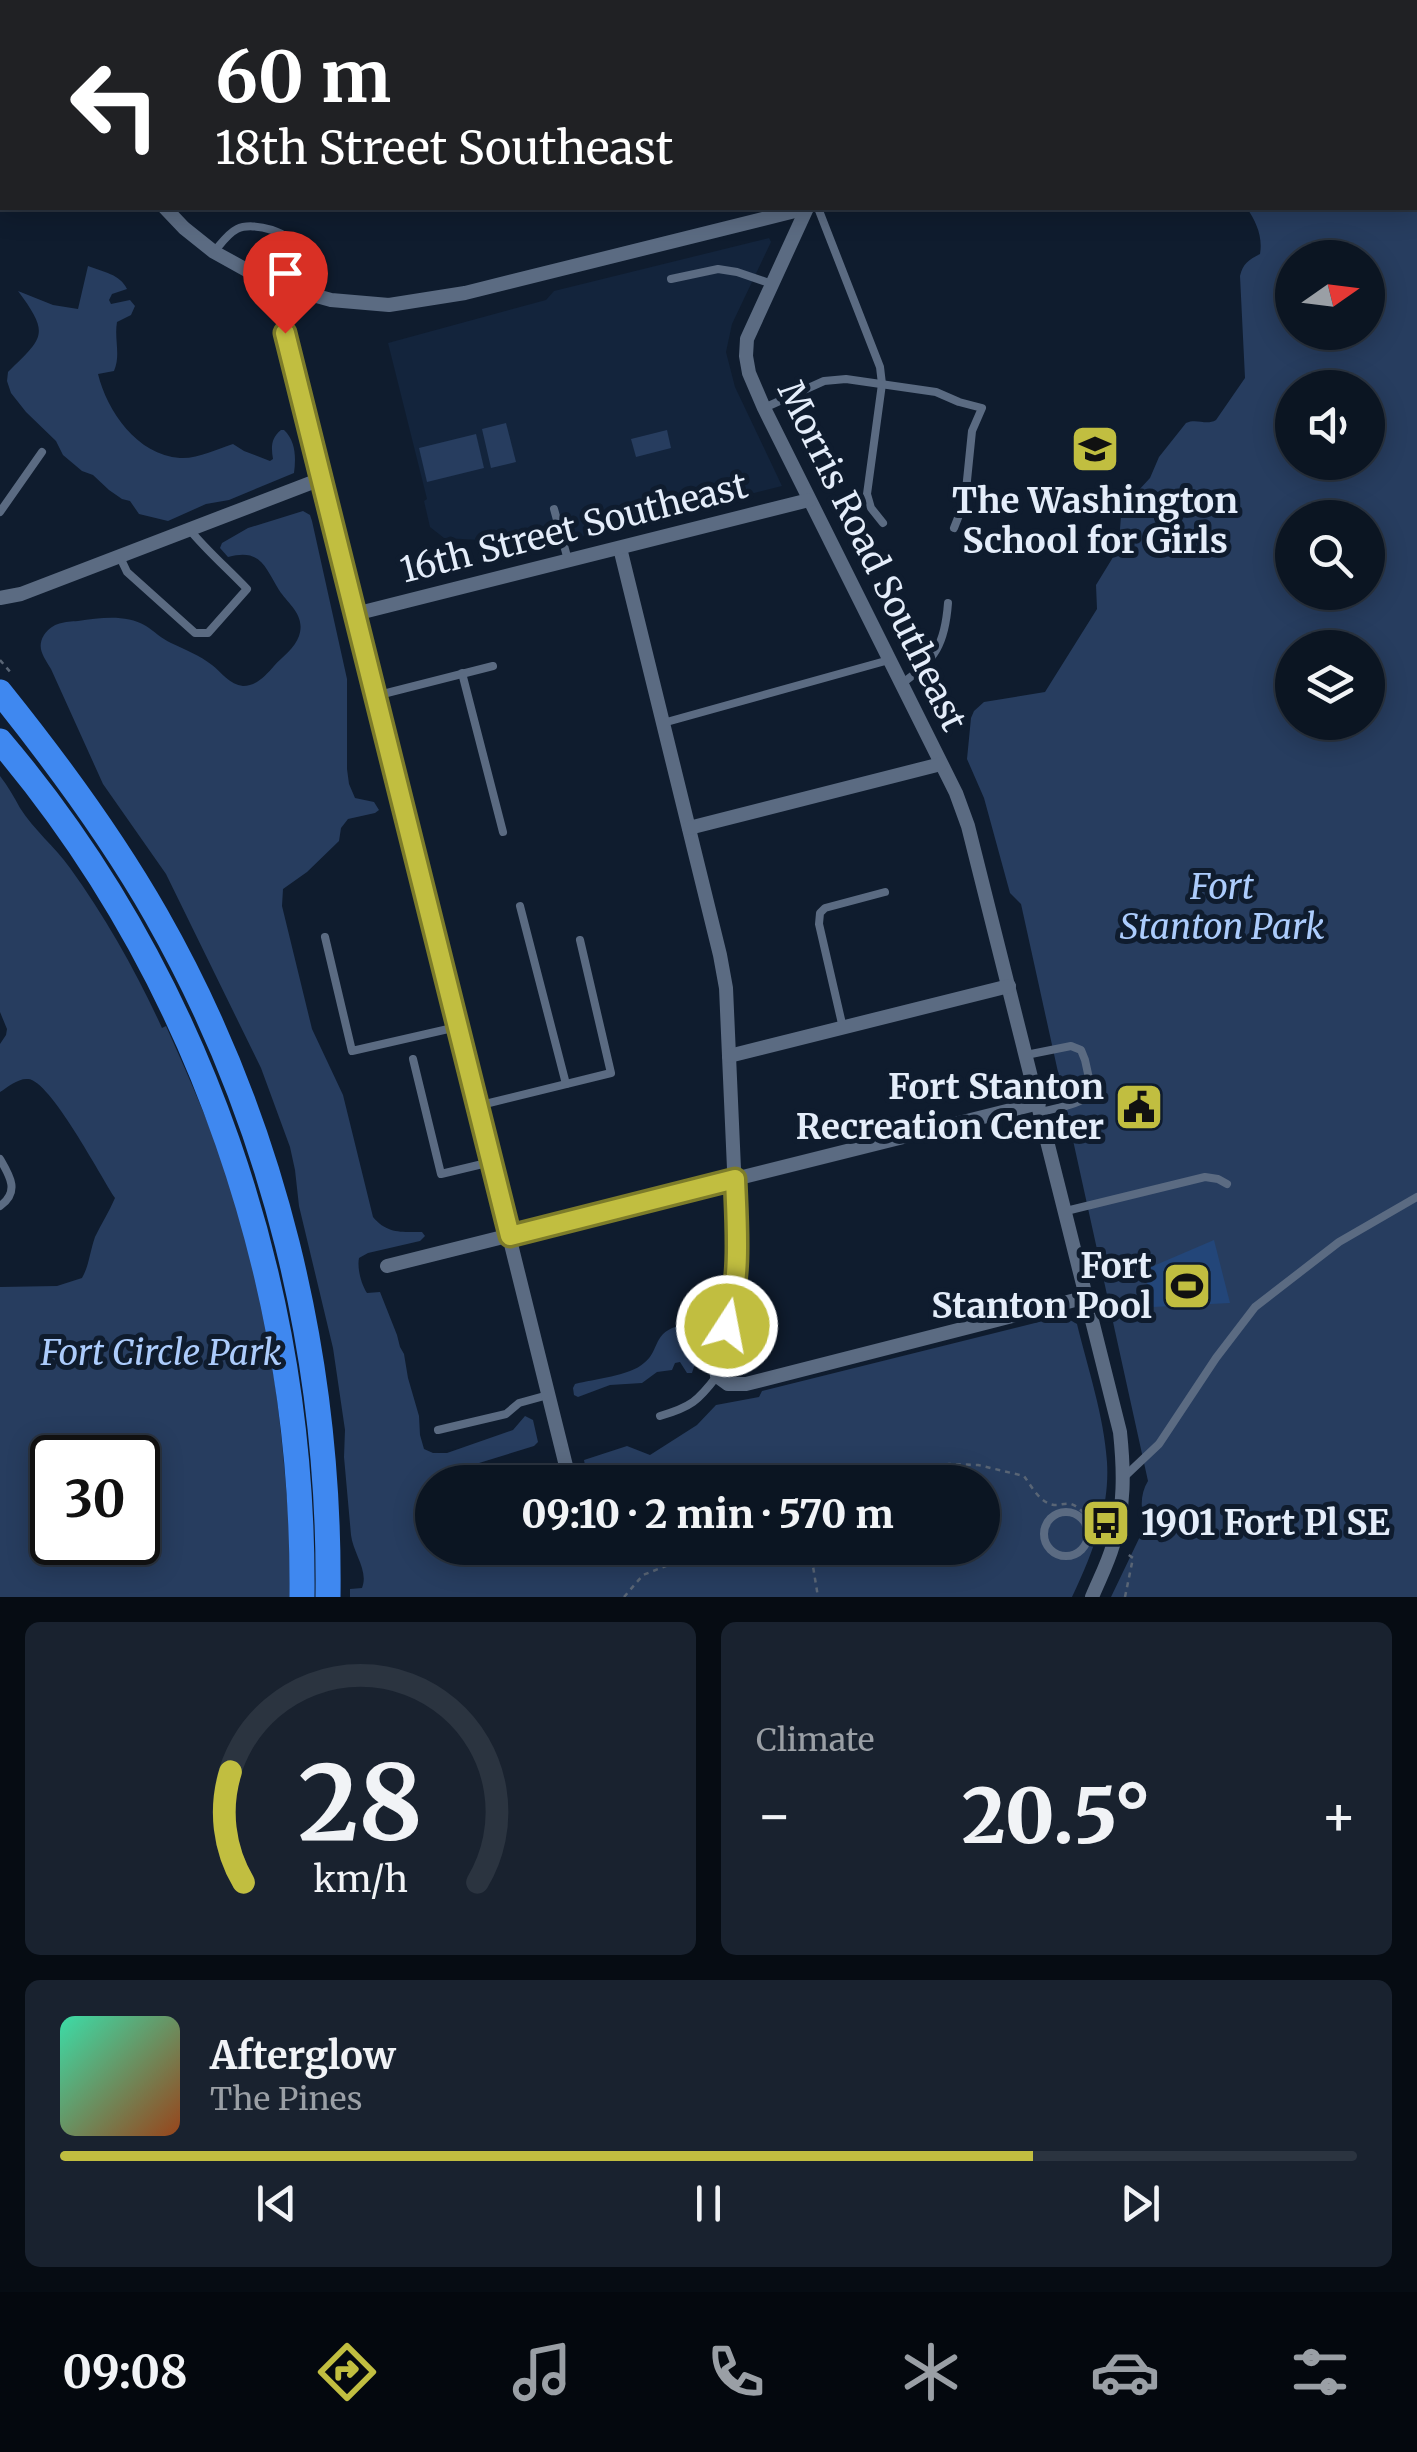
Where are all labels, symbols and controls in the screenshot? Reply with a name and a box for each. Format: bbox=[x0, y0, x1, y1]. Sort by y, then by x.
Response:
text: 60 m bbox=[215, 33, 391, 121]
icon: left bbox=[50, 40, 180, 170]
text: 18th Street Southeast bbox=[215, 120, 673, 176]
pin bbox=[243, 231, 328, 334]
north arrow bbox=[1275, 240, 1385, 350]
map controls bbox=[1275, 240, 1385, 740]
icon: arrive bbox=[258, 246, 313, 301]
button: sound bbox=[1275, 370, 1385, 480]
street label: Morris Road Southeast bbox=[768, 374, 976, 739]
school or university icon: The Washington School for Girls bbox=[1069, 423, 1121, 475]
street label: 16th Street Southeast bbox=[396, 463, 752, 592]
place label: The Washington School for Girls bbox=[952, 479, 1238, 563]
button: search bbox=[1275, 500, 1385, 610]
button: layers bbox=[1275, 630, 1385, 740]
park label: Fort Stanton Park bbox=[1120, 865, 1324, 949]
place label: Fort Stanton Recreation Center bbox=[796, 1065, 1104, 1149]
public building icon: Fort Stanton Recreation Center bbox=[1113, 1081, 1165, 1133]
place label: Fort Stanton Pool bbox=[931, 1244, 1152, 1328]
sports icon: Fort Stanton Pool bbox=[1161, 1260, 1213, 1312]
position arrow bbox=[675, 1274, 779, 1378]
park label: Fort Circle Park bbox=[39, 1331, 282, 1375]
speed limit sign: 30 bbox=[30, 1435, 160, 1565]
text: 09:10 · 2 min · 570 m bbox=[521, 1491, 894, 1538]
bus stop icon: 1901 Fort Pl SE bbox=[1080, 1497, 1132, 1549]
place label: 1901 Fort Pl SE bbox=[1141, 1501, 1390, 1545]
text: Climate bbox=[756, 1720, 874, 1760]
text: 28 bbox=[298, 1738, 423, 1868]
text: 20.5° bbox=[962, 1769, 1151, 1863]
text: − bbox=[756, 1781, 793, 1850]
text: + bbox=[1320, 1781, 1357, 1850]
text: km/h bbox=[313, 1857, 408, 1902]
text: Afterglow bbox=[210, 2032, 396, 2079]
text: The Pines bbox=[210, 2079, 362, 2119]
icon: previous bbox=[249, 2176, 304, 2231]
icon: pause bbox=[681, 2176, 736, 2231]
icon: next bbox=[1113, 2176, 1168, 2231]
icon: directions bbox=[312, 2337, 382, 2407]
icon: music bbox=[507, 2337, 577, 2407]
icon: phone bbox=[701, 2337, 771, 2407]
icon: climate bbox=[896, 2337, 966, 2407]
icon: car bbox=[1090, 2337, 1160, 2407]
icon: filters bbox=[1285, 2337, 1355, 2407]
text: 09:08 bbox=[62, 2344, 188, 2400]

